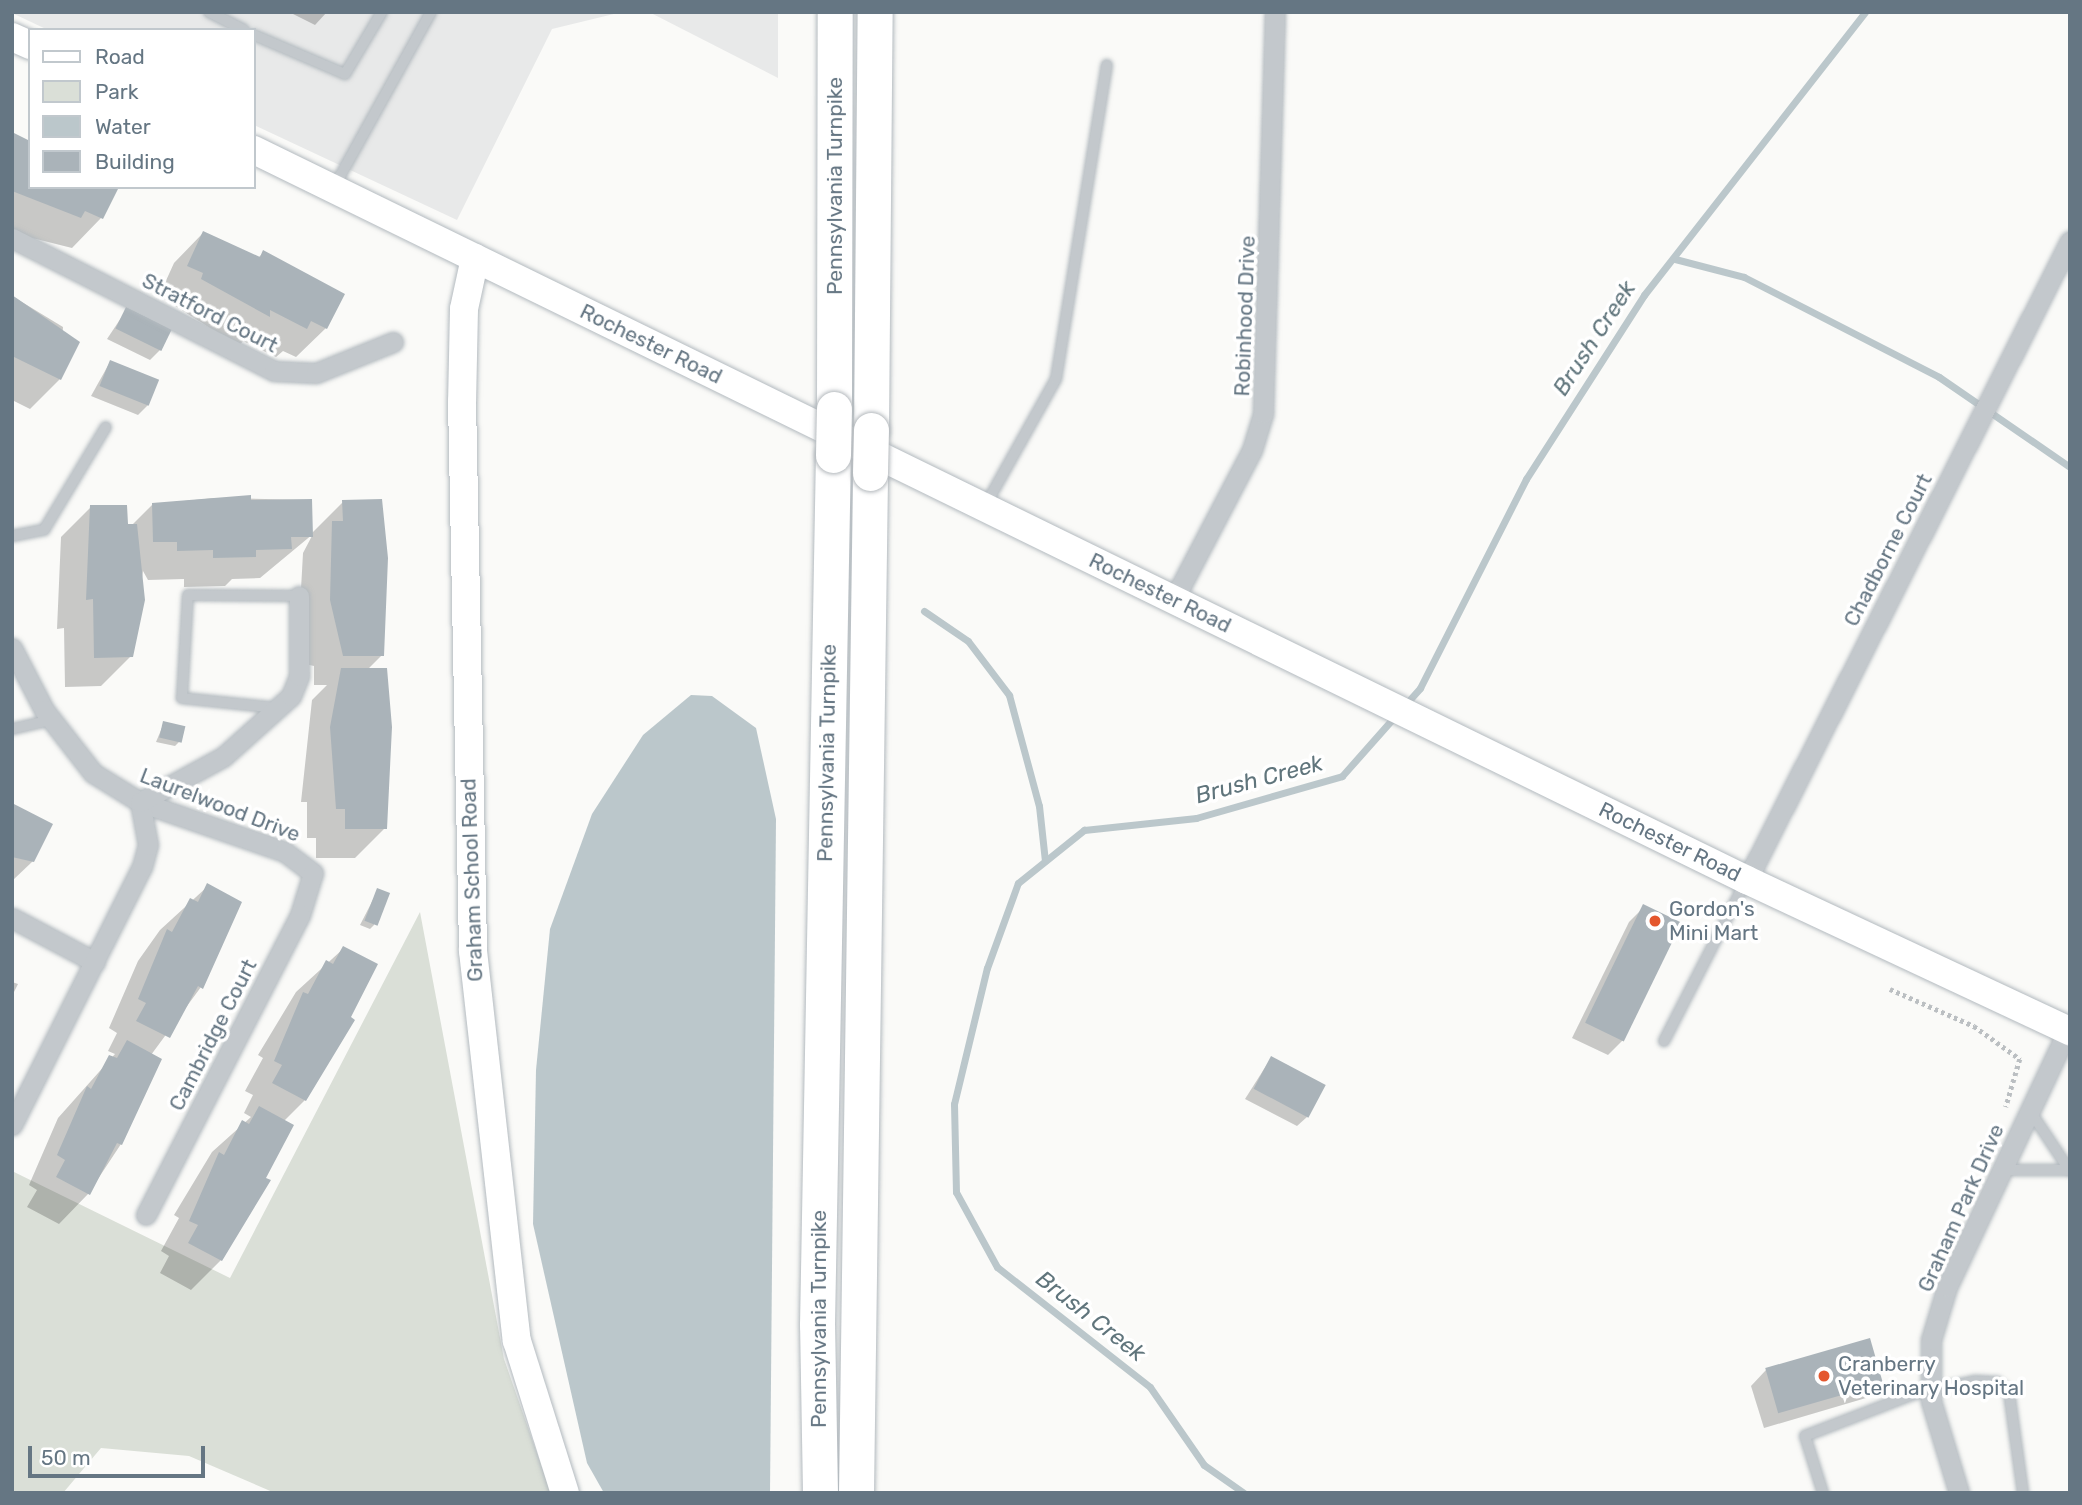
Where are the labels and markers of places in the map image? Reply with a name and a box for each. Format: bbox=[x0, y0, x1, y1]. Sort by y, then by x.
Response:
place label: Gordon's Mini Mart bbox=[1669, 896, 1758, 946]
marker: Gordon's Mini Mart bbox=[1647, 913, 1663, 929]
place label: Cranberry Veterinary Hospital bbox=[1838, 1351, 2025, 1401]
marker: Cranberry Veterinary Hospital bbox=[1816, 1368, 1832, 1384]

